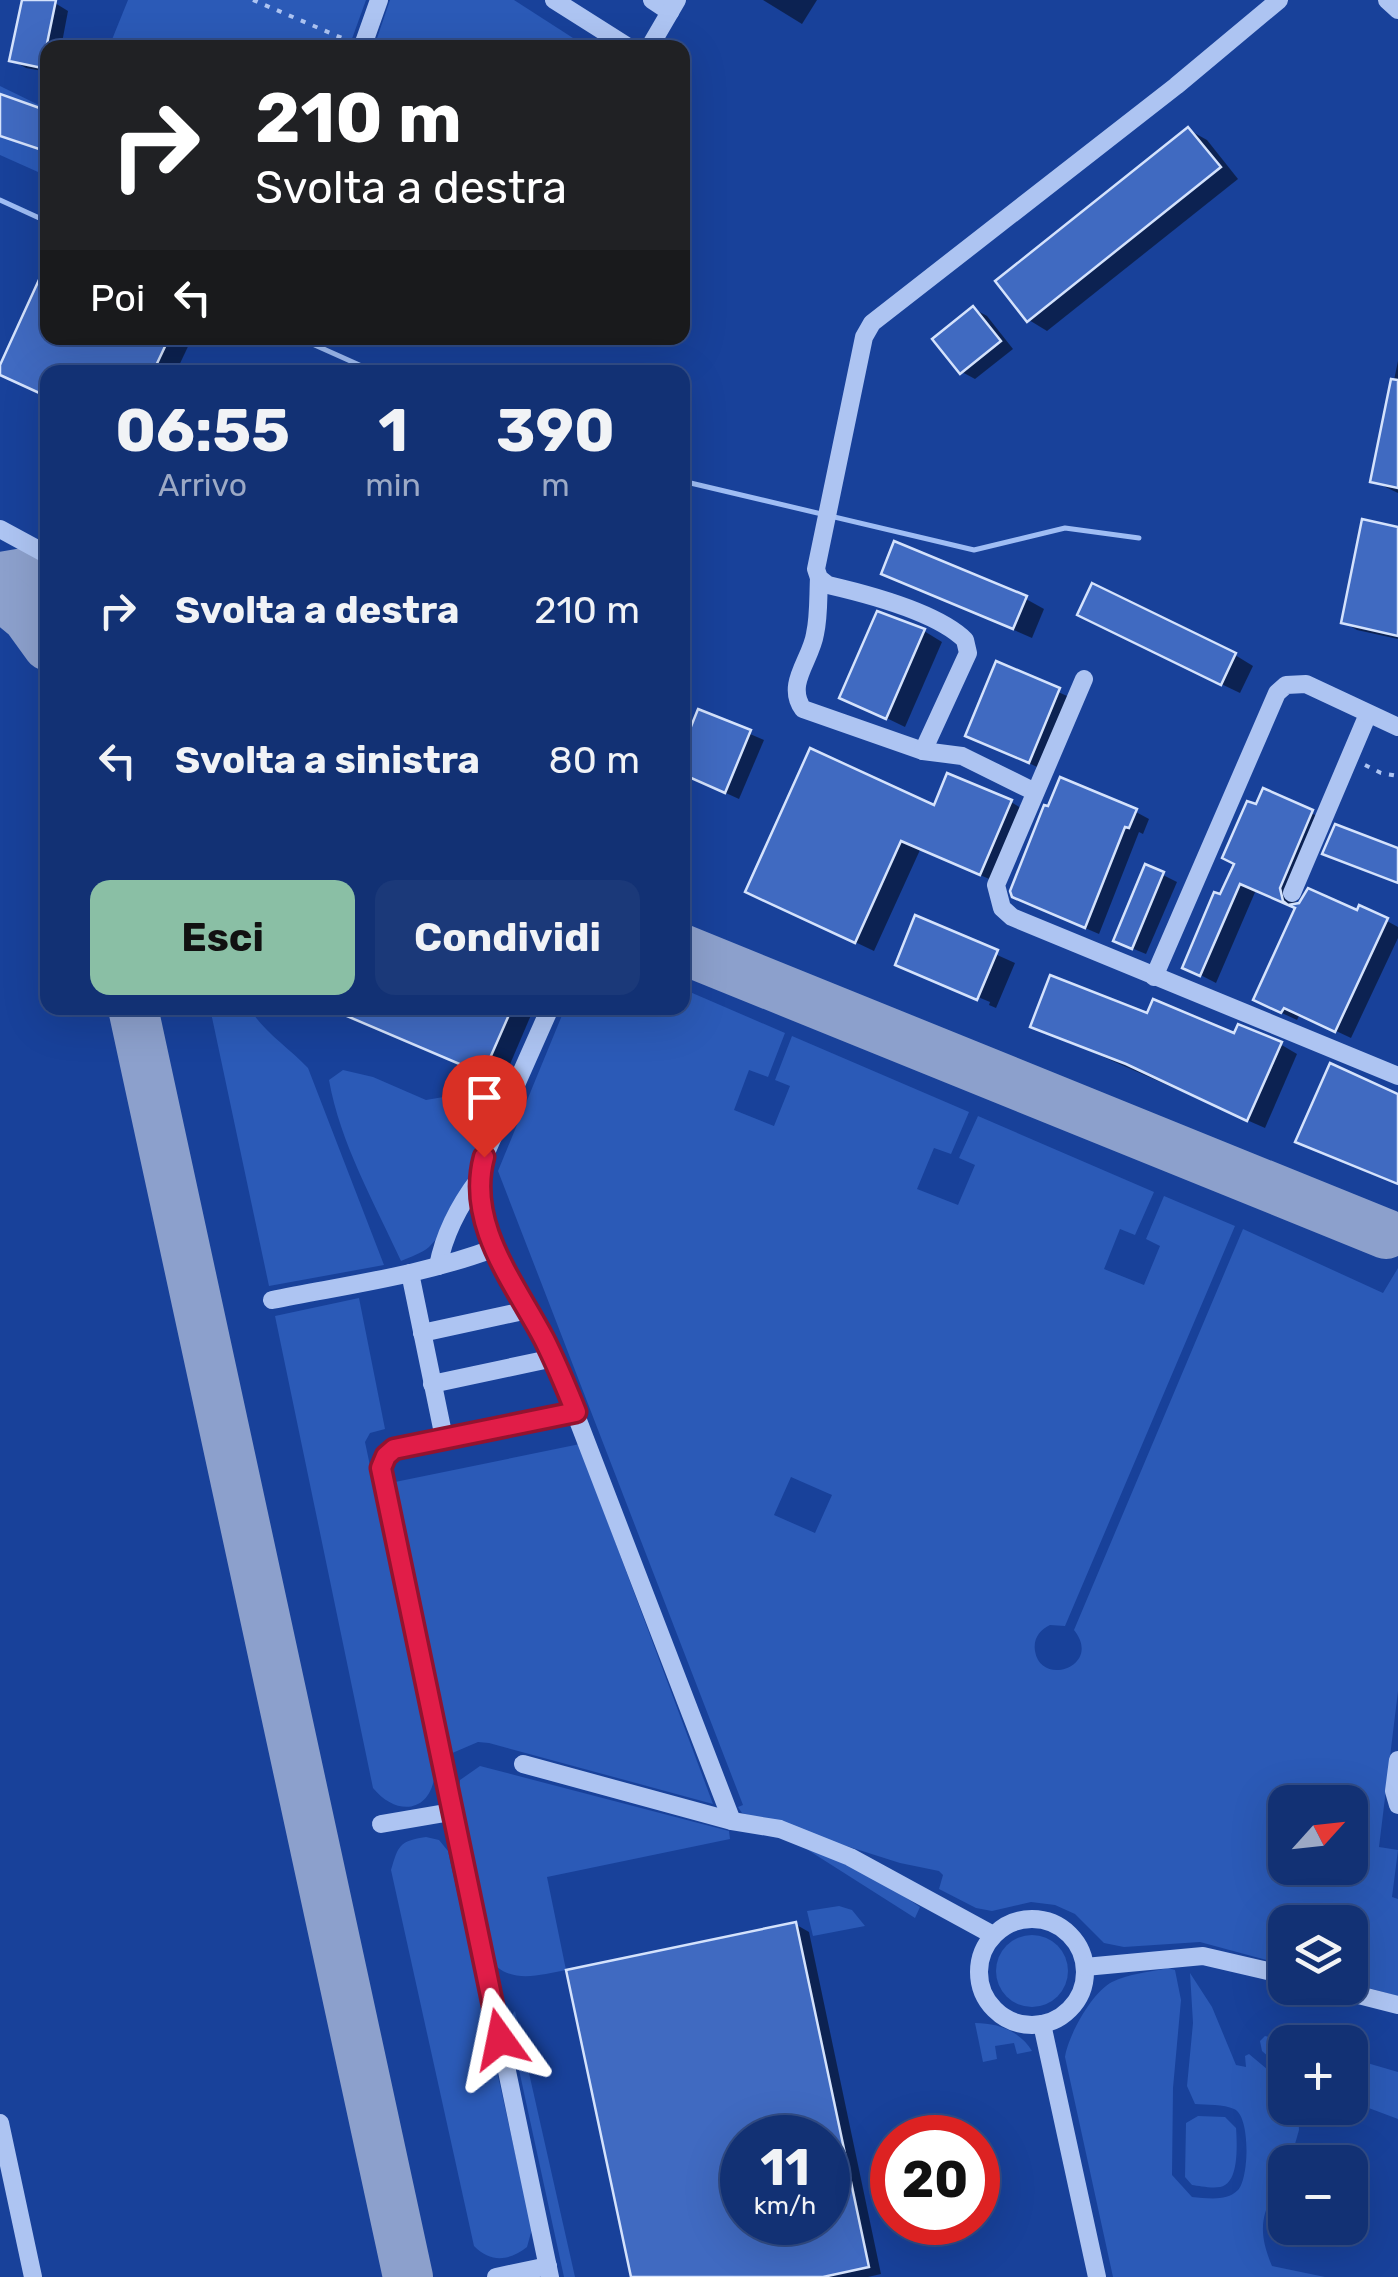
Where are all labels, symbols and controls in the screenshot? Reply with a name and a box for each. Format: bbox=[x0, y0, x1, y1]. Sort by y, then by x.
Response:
text: 210 m bbox=[255, 77, 462, 160]
icon: right bbox=[90, 80, 220, 210]
text: Svolta a destra bbox=[255, 161, 567, 214]
icon: left bbox=[165, 270, 220, 325]
text: Poi bbox=[90, 275, 145, 321]
text: 06:55 bbox=[115, 395, 290, 466]
text: 1 bbox=[378, 395, 408, 466]
text: 390 bbox=[496, 395, 615, 466]
text: Arrivo bbox=[158, 466, 247, 504]
text: min bbox=[365, 466, 421, 504]
text: m bbox=[541, 466, 570, 504]
icon: right bbox=[90, 583, 145, 638]
text: Svolta a destra bbox=[175, 587, 459, 633]
text: 210 m bbox=[534, 587, 640, 633]
icon: left bbox=[90, 733, 145, 788]
text: Svolta a sinistra bbox=[175, 737, 480, 783]
text: 80 m bbox=[549, 737, 640, 783]
button: Esci bbox=[90, 880, 355, 995]
button: Condividi bbox=[375, 880, 640, 995]
pin bbox=[442, 1055, 527, 1158]
icon: arrive bbox=[457, 1070, 512, 1125]
north arrow bbox=[1268, 1785, 1368, 1885]
map controls bbox=[1268, 1785, 1368, 2245]
button: layers bbox=[1268, 1905, 1368, 2005]
position arrow bbox=[448, 1987, 552, 2091]
button: + bbox=[1268, 2025, 1368, 2125]
speed limit sign: 20 bbox=[870, 2115, 1000, 2245]
text: 11 bbox=[760, 2138, 810, 2198]
button: − bbox=[1268, 2145, 1368, 2245]
text: km/h bbox=[754, 2191, 816, 2220]

